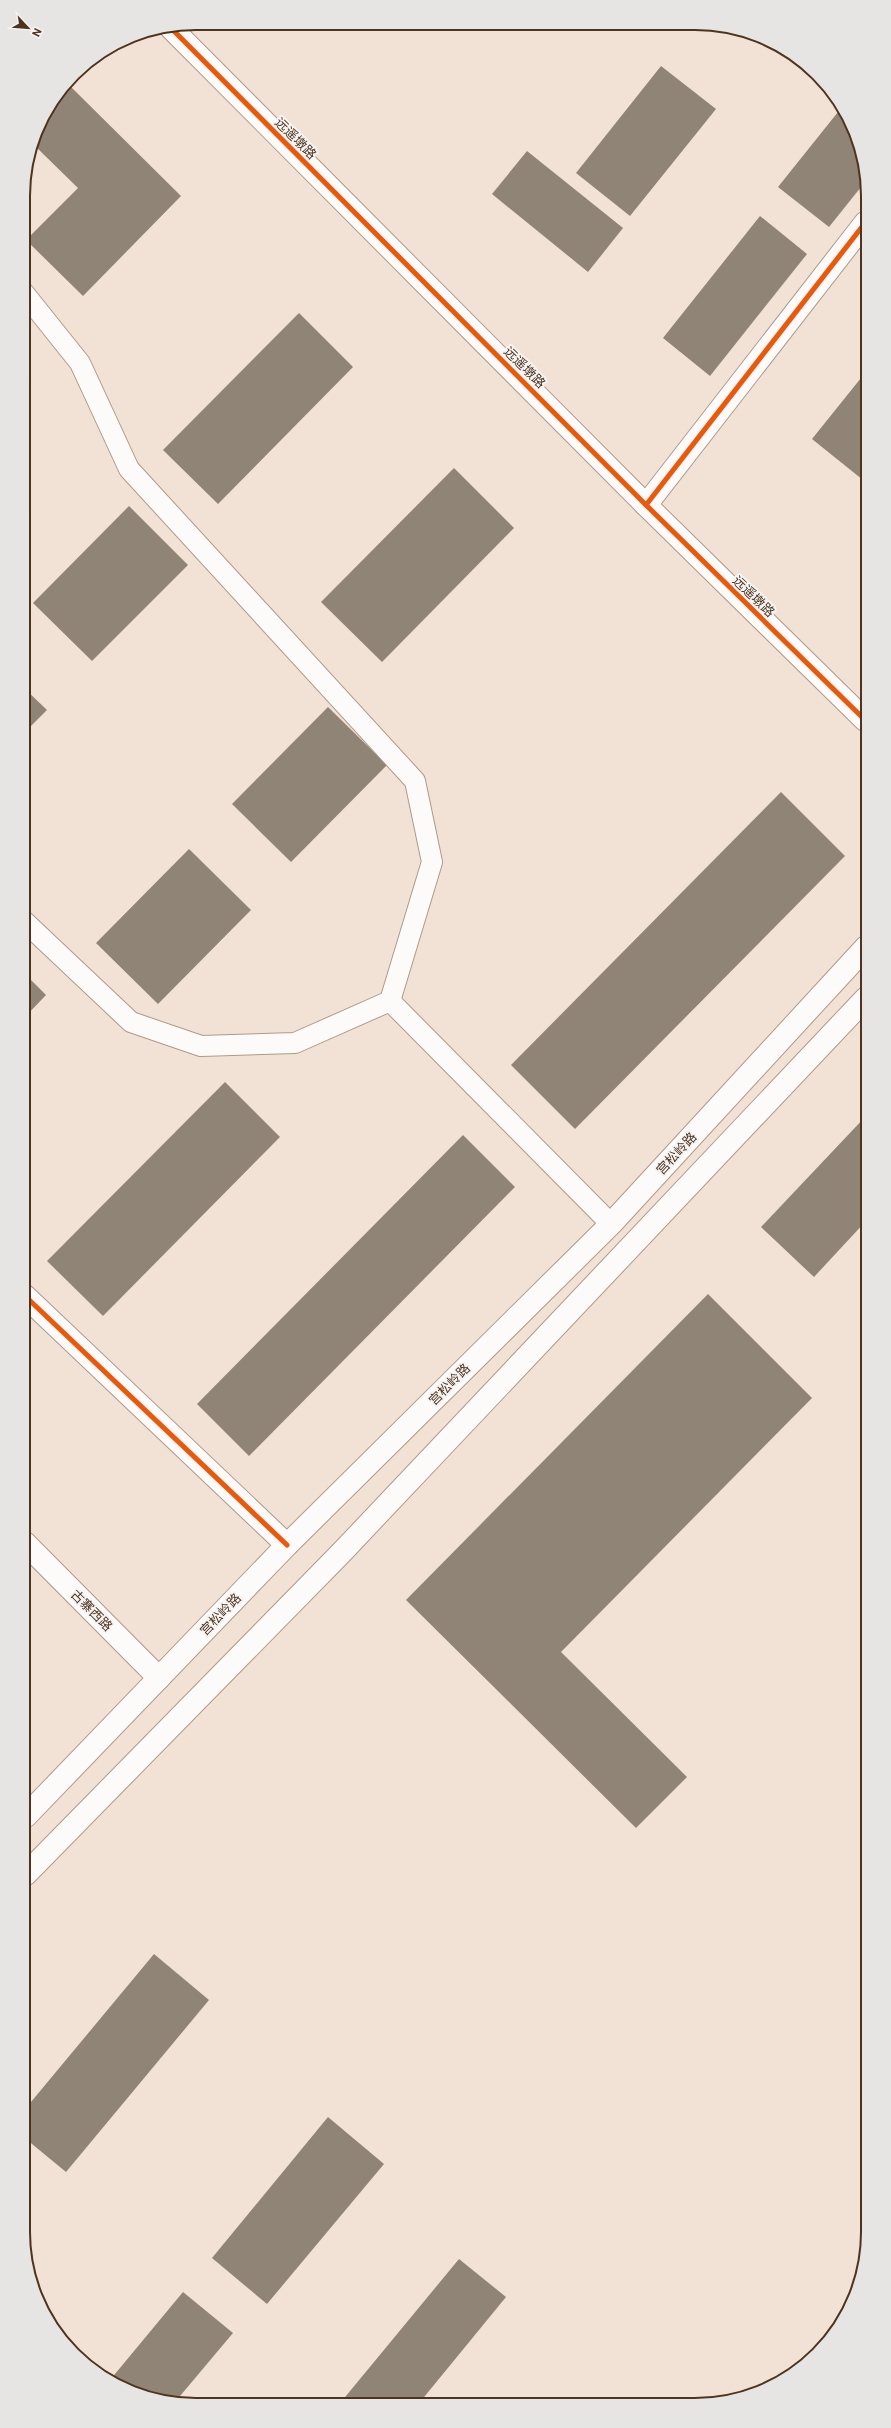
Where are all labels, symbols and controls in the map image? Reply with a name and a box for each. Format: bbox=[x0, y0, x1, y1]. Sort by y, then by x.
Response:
north arrow bbox=[8, 8, 48, 48]
text: N bbox=[29, 26, 44, 39]
street label: 远遥墩路 bbox=[272, 115, 319, 162]
street label: 远遥墩路 bbox=[501, 344, 548, 391]
street label: 远遥墩路 bbox=[730, 573, 778, 620]
street label: 宫松岭路 bbox=[653, 1129, 700, 1177]
street label: 宫松岭路 bbox=[426, 1361, 473, 1408]
street label: 古寨西路 bbox=[68, 1587, 115, 1634]
street label: 宫松岭路 bbox=[197, 1590, 244, 1638]

